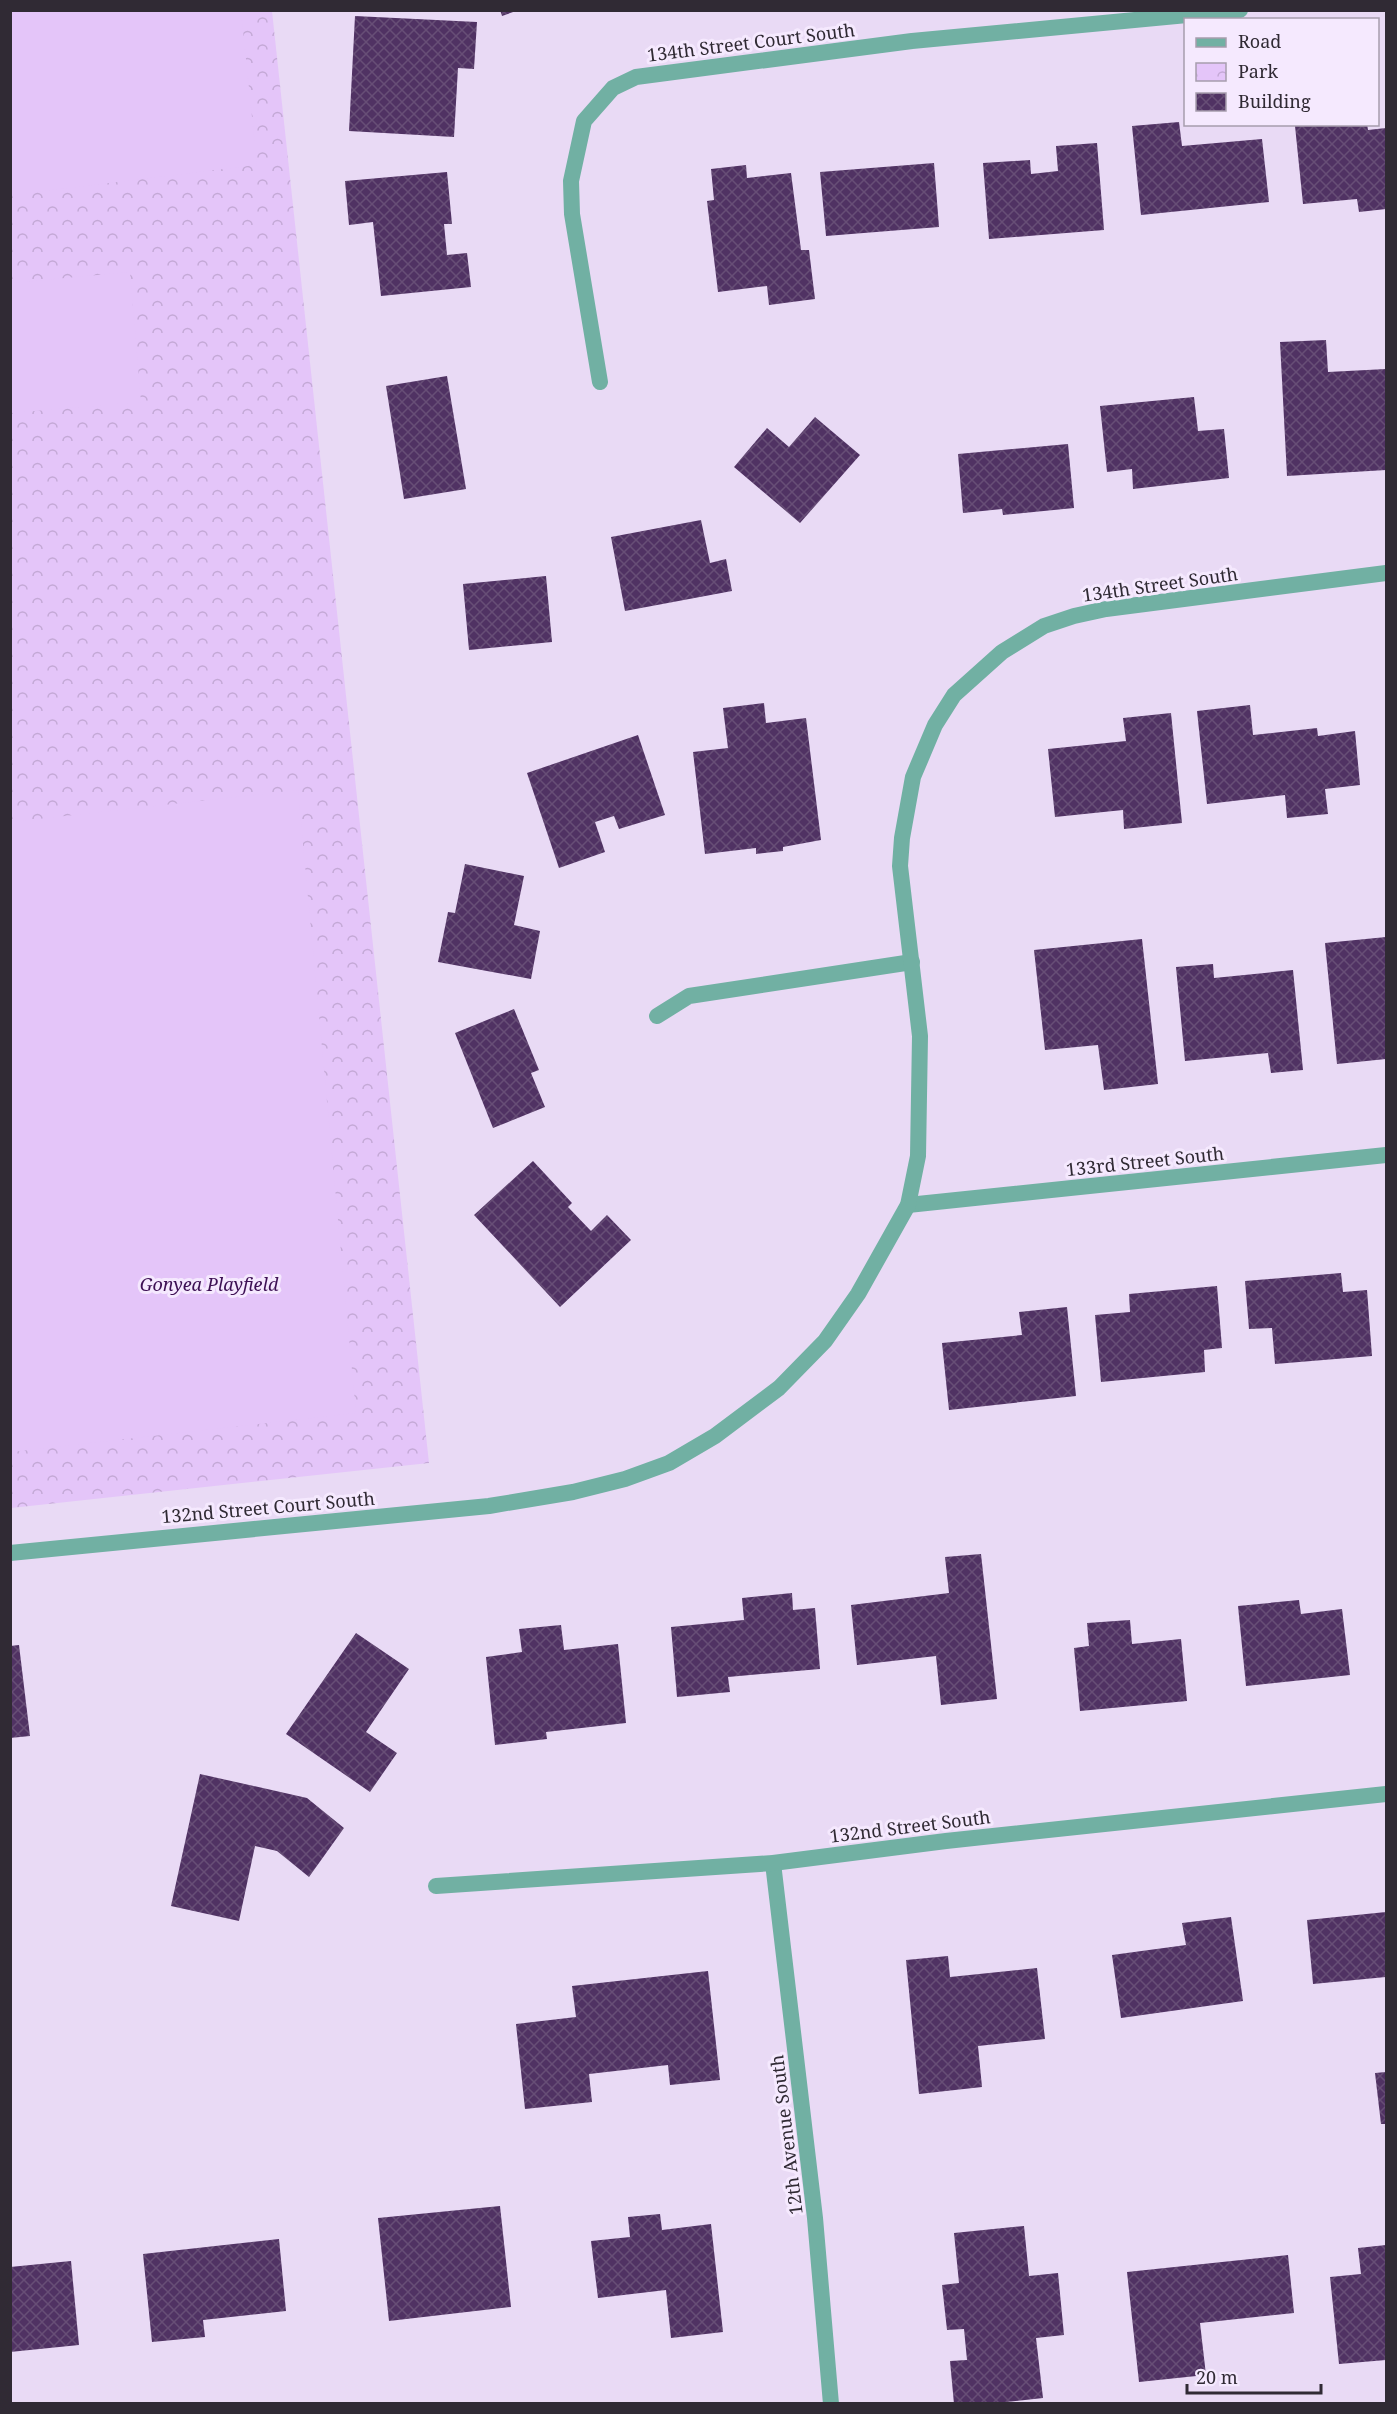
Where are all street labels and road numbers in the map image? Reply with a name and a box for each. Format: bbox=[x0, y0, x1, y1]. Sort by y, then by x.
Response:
street label: 134th Street Court South bbox=[646, 17, 856, 67]
street label: 134th Street South bbox=[1081, 561, 1239, 607]
street label: 133rd Street South bbox=[1065, 1141, 1225, 1181]
street label: 132nd Street Court South bbox=[160, 1486, 376, 1528]
street label: 132nd Street South bbox=[828, 1804, 992, 1848]
street label: 12th Avenue South bbox=[764, 2054, 808, 2216]

